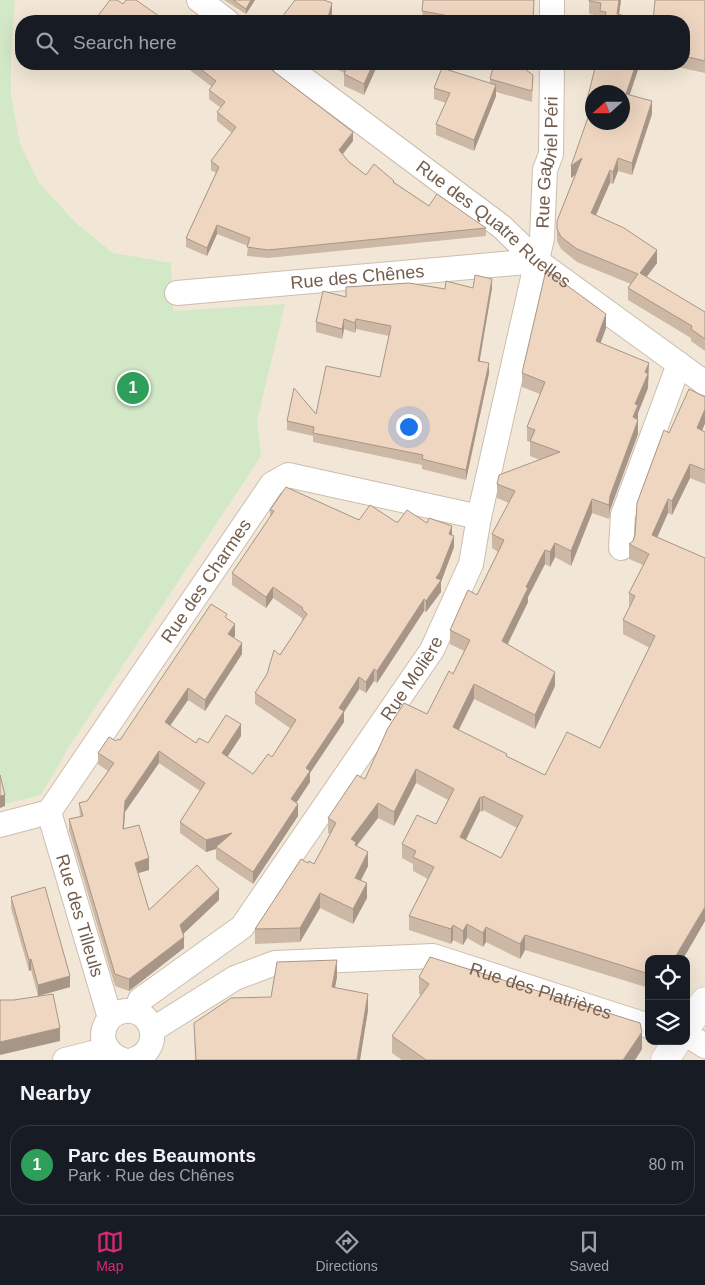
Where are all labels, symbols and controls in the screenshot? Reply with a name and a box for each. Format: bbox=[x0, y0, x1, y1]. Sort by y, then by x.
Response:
search box bbox=[15, 15, 690, 70]
icon: search bbox=[33, 29, 61, 57]
text: Search here bbox=[73, 32, 177, 53]
north arrow bbox=[585, 85, 630, 130]
street label: Rue Gabriel Péri bbox=[532, 96, 562, 229]
street label: Rue des Quatre Ruelles bbox=[412, 157, 575, 292]
street label: Rue des Chênes bbox=[290, 261, 425, 293]
pin: 1 bbox=[117, 369, 149, 407]
your location bbox=[396, 414, 422, 440]
street label: Rue des Charmes bbox=[157, 515, 255, 647]
street label: Rue Molière bbox=[377, 633, 447, 724]
street label: Rue des Tilleuls bbox=[52, 852, 107, 979]
map controls bbox=[645, 955, 690, 1045]
button: locate bbox=[645, 955, 690, 1000]
street label: Rue des Platrières bbox=[467, 959, 614, 1023]
button: layers bbox=[645, 1000, 690, 1045]
text: Nearby bbox=[20, 1081, 91, 1104]
text: Parc des Beaumonts bbox=[68, 1145, 256, 1166]
text: 1 bbox=[33, 1156, 41, 1173]
text: 80 m bbox=[648, 1156, 684, 1173]
text: Park · Rue des Chênes bbox=[68, 1167, 234, 1184]
tab: Map bbox=[96, 1228, 124, 1274]
tab: Directions bbox=[316, 1228, 378, 1274]
tab: Saved bbox=[569, 1228, 609, 1274]

